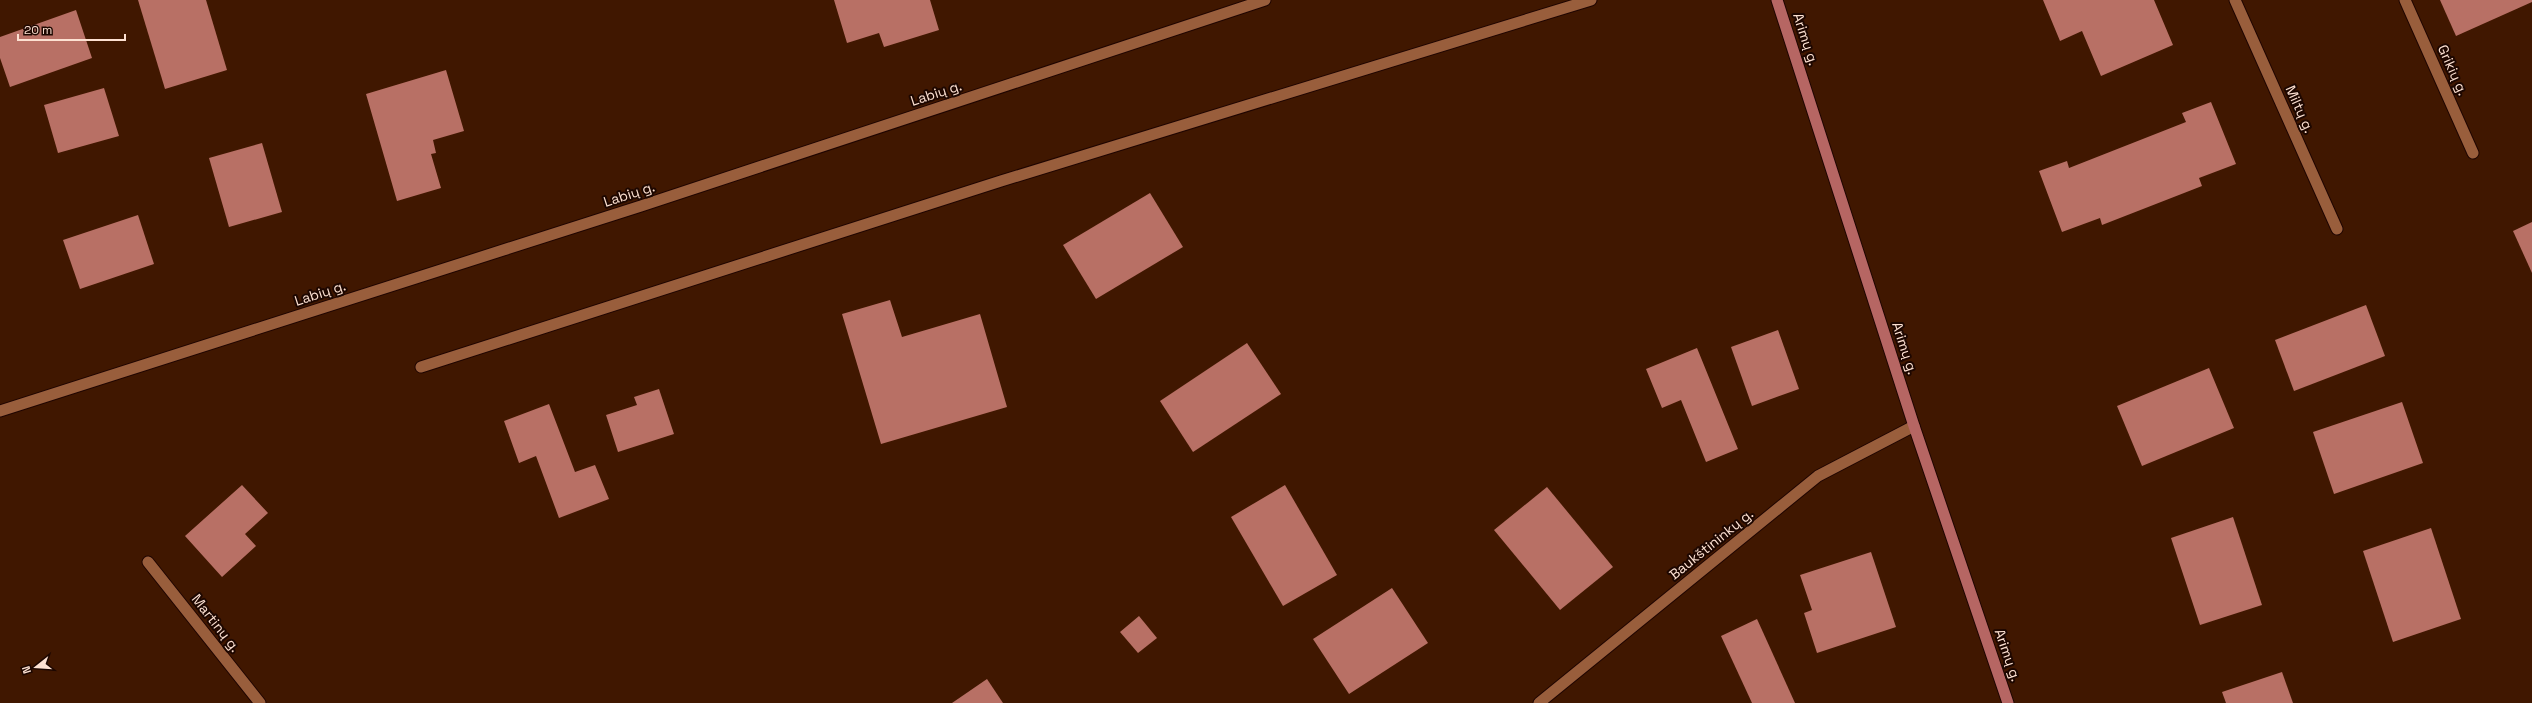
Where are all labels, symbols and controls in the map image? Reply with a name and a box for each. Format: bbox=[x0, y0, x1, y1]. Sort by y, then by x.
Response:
street label: Arimų g. bbox=[1789, 10, 1823, 68]
scale bar bbox=[18, 16, 125, 42]
text: 20 m bbox=[24, 22, 52, 38]
street label: Grikių g. bbox=[2434, 42, 2472, 98]
street label: Labių g. bbox=[908, 76, 964, 110]
street label: Miltų g. bbox=[2282, 82, 2318, 136]
street label: Labių g. bbox=[601, 177, 657, 211]
street label: Labių g. bbox=[292, 276, 348, 310]
street label: Arimų g. bbox=[1888, 319, 1922, 377]
street label: Baukštininkų g. bbox=[1665, 505, 1757, 583]
street label: Martinų g. bbox=[188, 590, 244, 656]
street label: Arimų g. bbox=[1991, 626, 2025, 684]
north arrow bbox=[16, 647, 56, 687]
text: N bbox=[19, 664, 34, 675]

